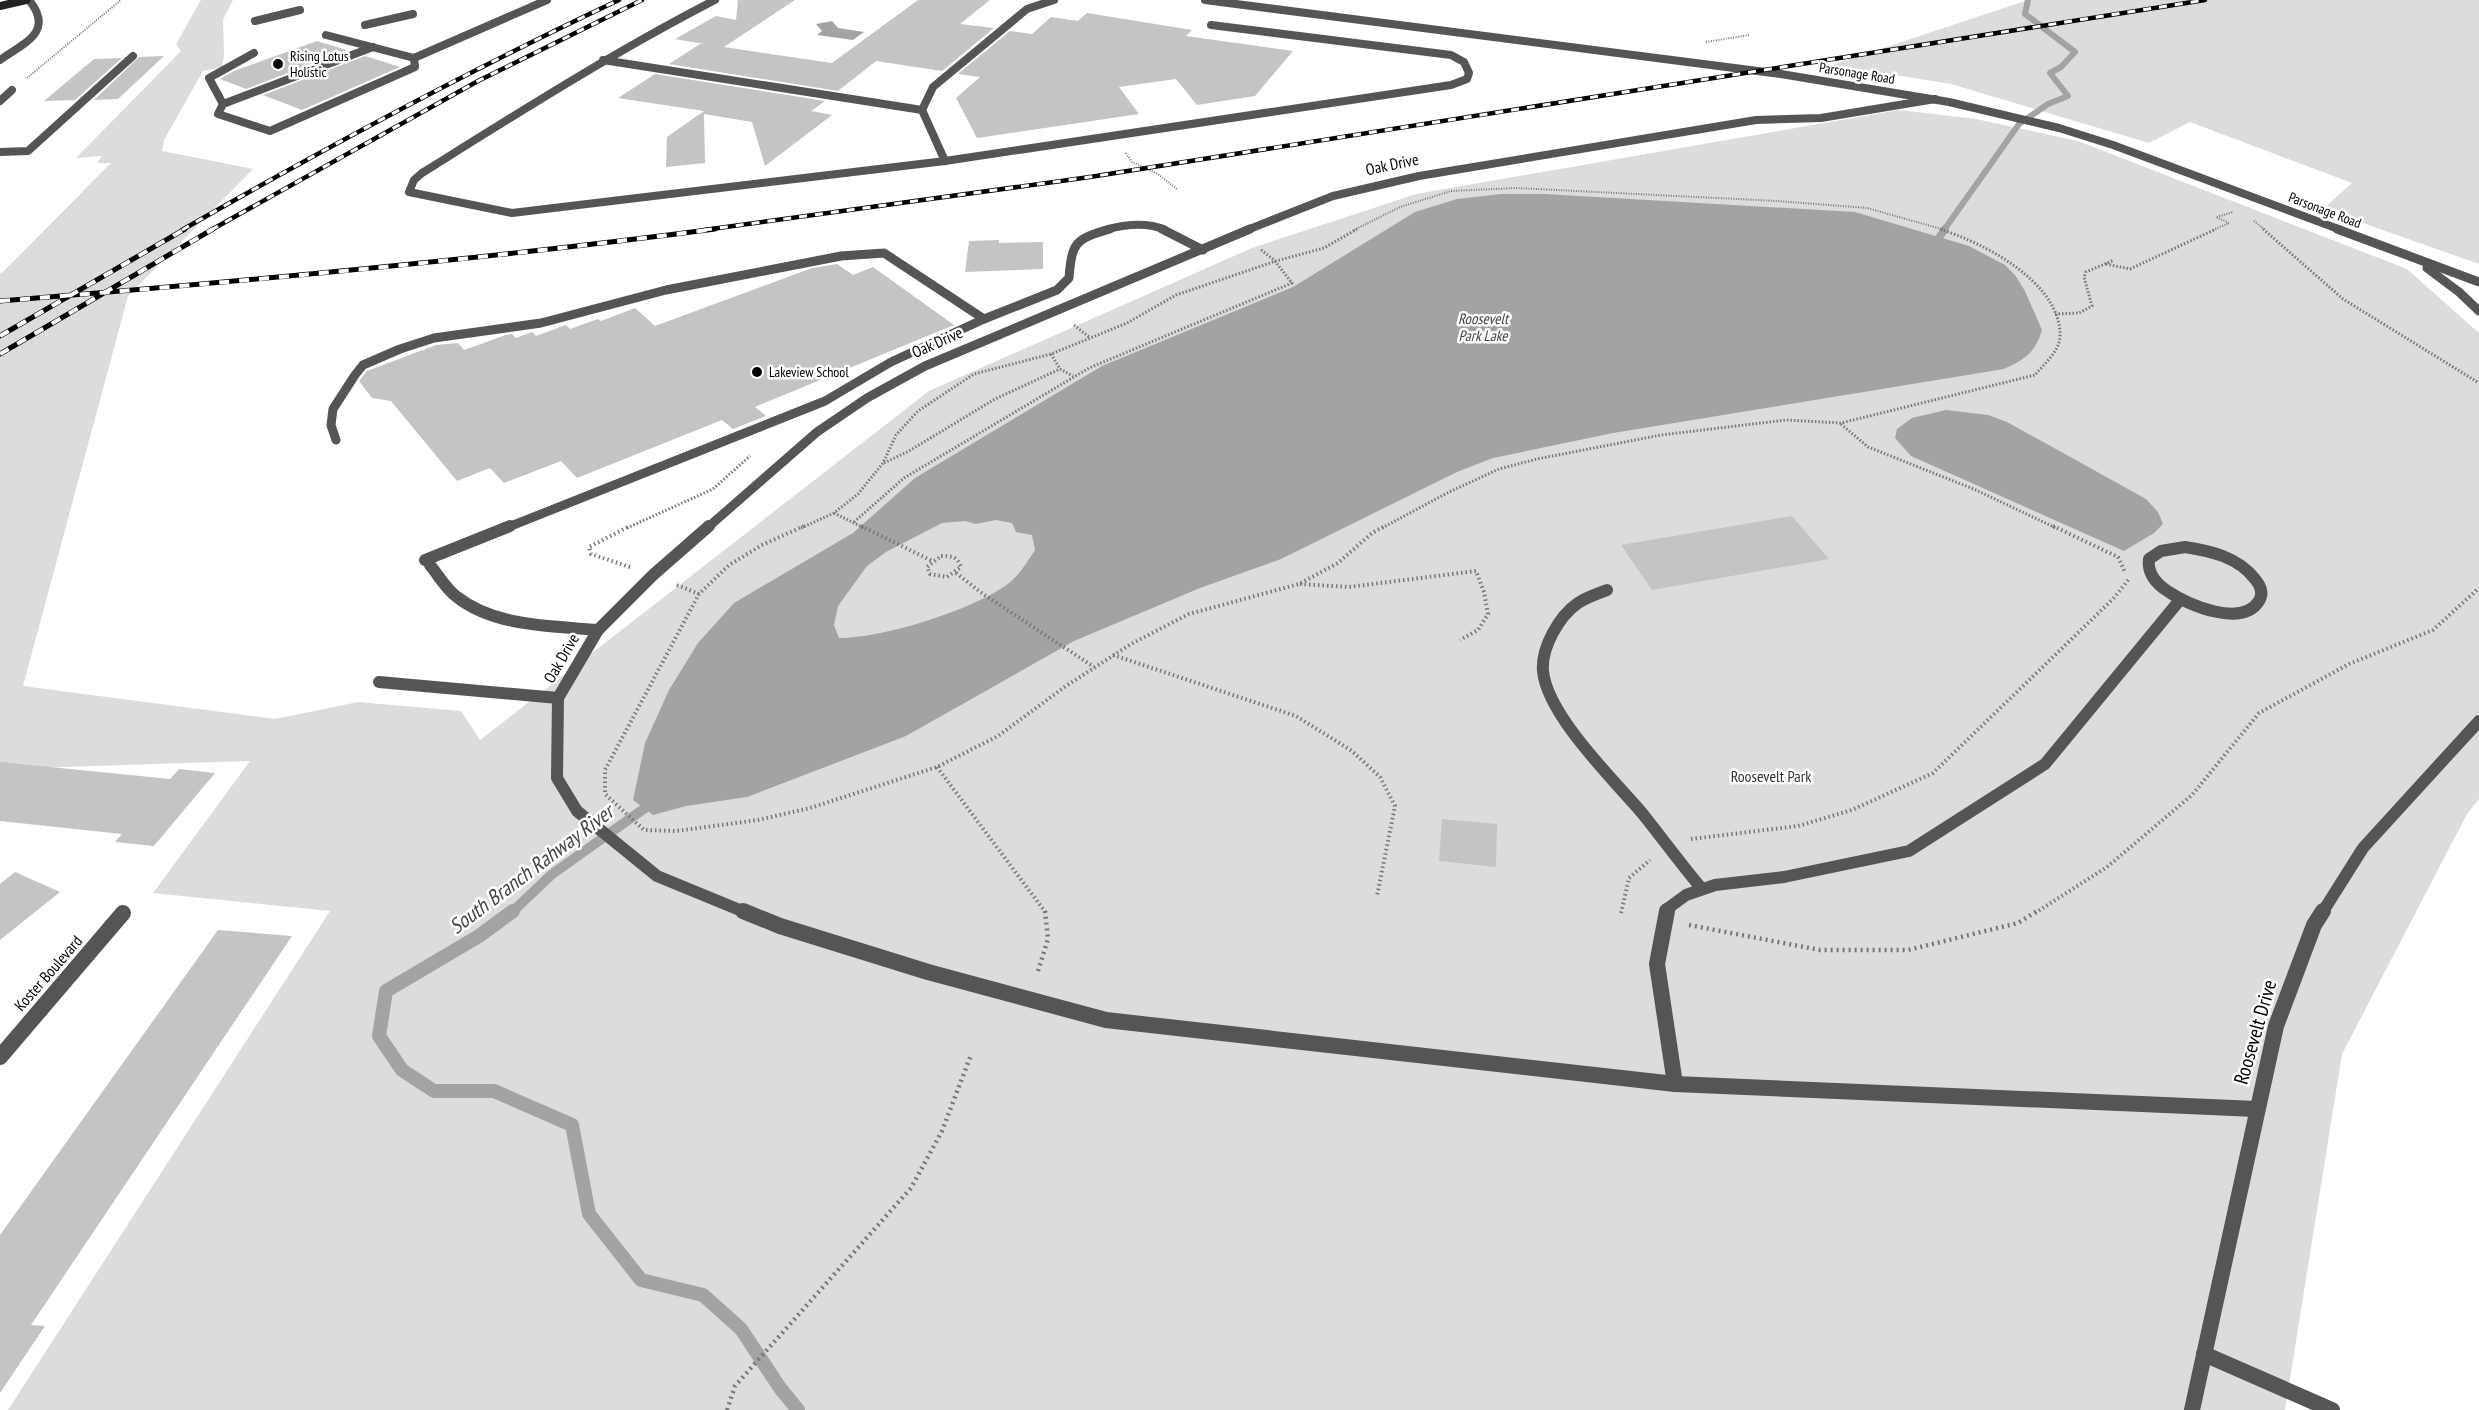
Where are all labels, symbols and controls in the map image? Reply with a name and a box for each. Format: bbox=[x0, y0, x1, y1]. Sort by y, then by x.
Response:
place label: Rising Lotus Holistic bbox=[290, 47, 349, 81]
marker: Rising Lotus Holistic bbox=[271, 57, 285, 71]
street label: Parsonage Road bbox=[1818, 58, 1896, 88]
street label: Oak Drive bbox=[1364, 149, 1420, 179]
street label: Parsonage Road bbox=[2286, 188, 2364, 232]
water label: Roosevelt Park Lake bbox=[1458, 309, 1510, 345]
street label: Oak Drive bbox=[909, 322, 965, 362]
place label: Lakeview School bbox=[769, 363, 849, 381]
marker: Lakeview School bbox=[750, 365, 764, 379]
street label: Oak Drive bbox=[539, 630, 583, 686]
park label: Roosevelt Park bbox=[1731, 766, 1812, 786]
water label: South Branch Rahway River bbox=[444, 797, 621, 940]
street label: Koster Boulevard bbox=[10, 931, 86, 1015]
street label: Roosevelt Drive bbox=[2228, 977, 2282, 1087]

